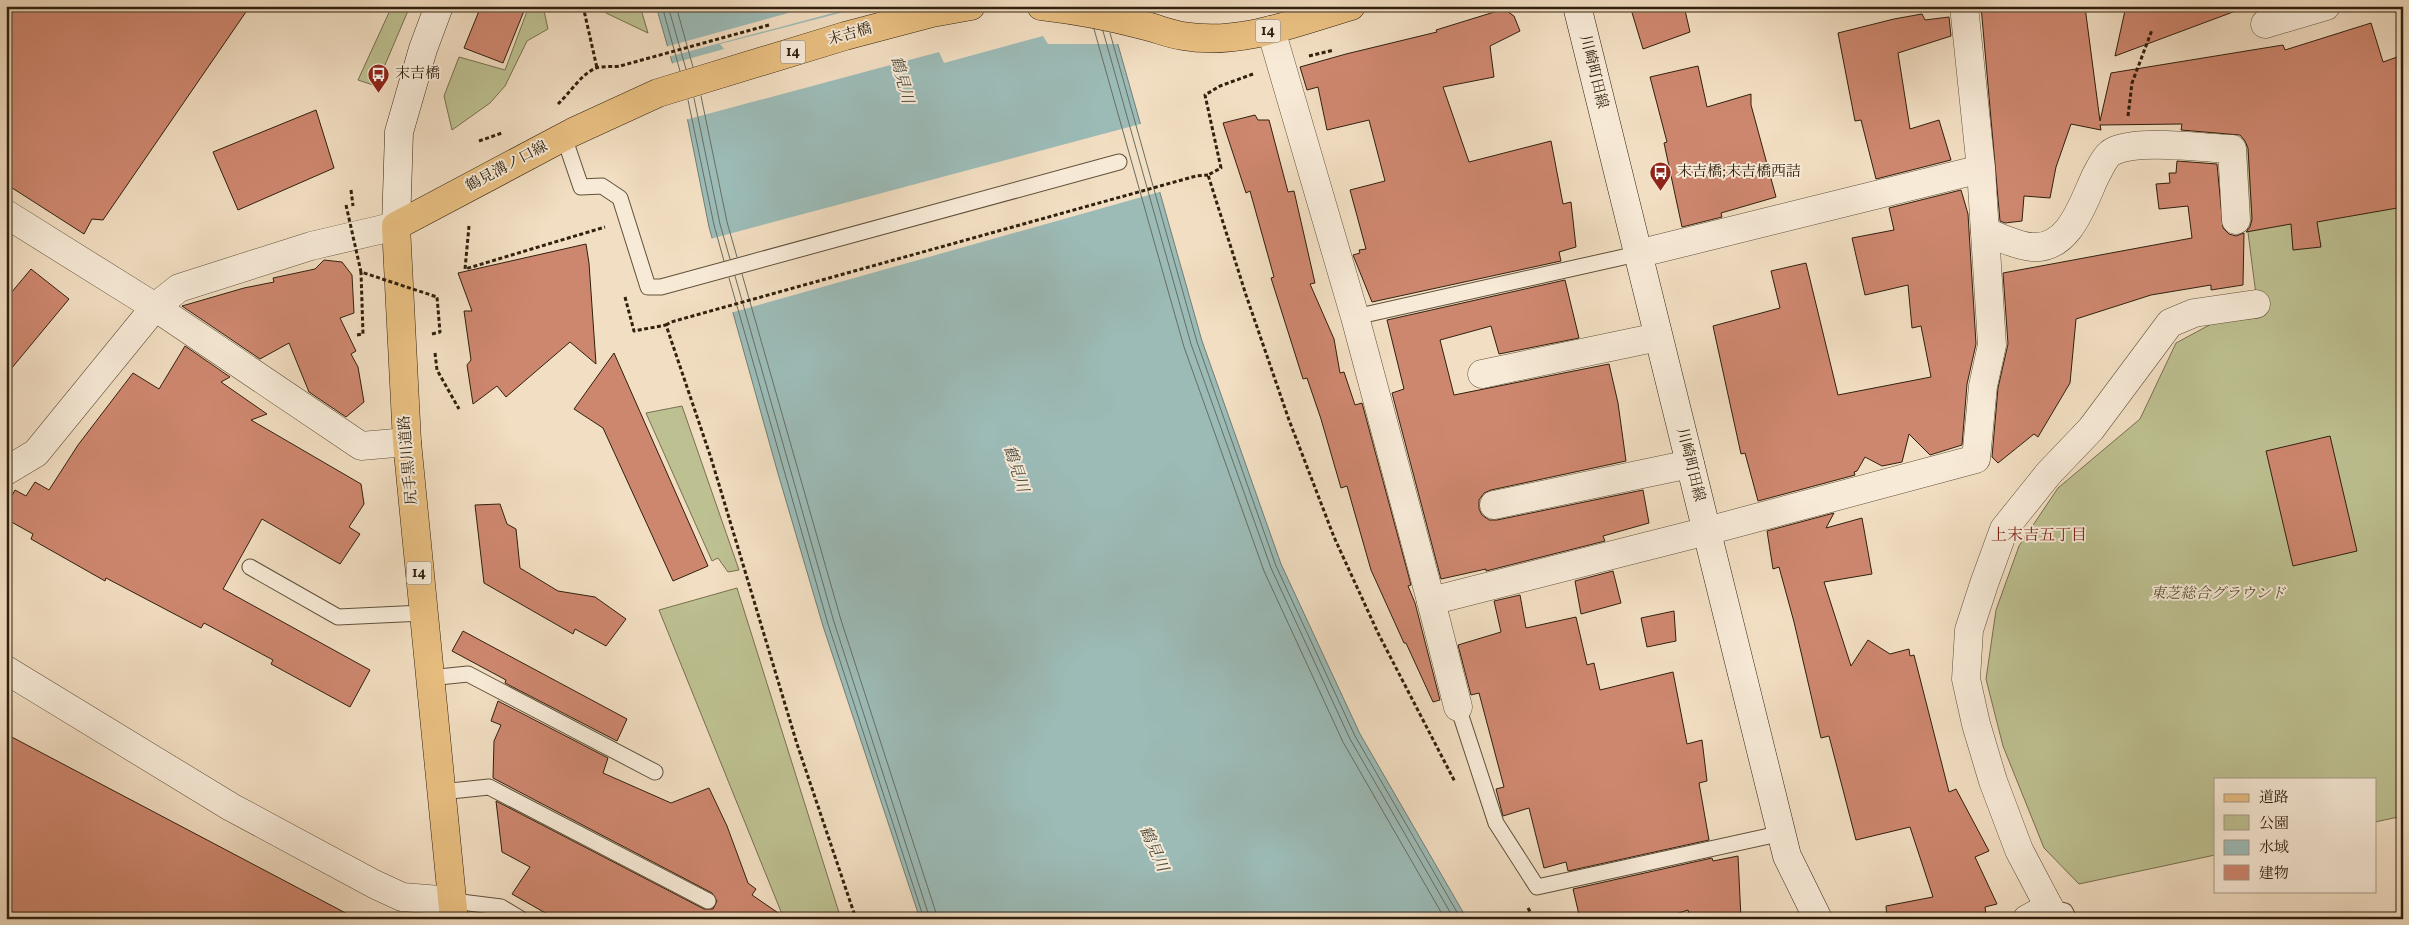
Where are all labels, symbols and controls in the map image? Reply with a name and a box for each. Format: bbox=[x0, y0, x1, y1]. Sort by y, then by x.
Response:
street label: 末吉橋 bbox=[825, 19, 875, 51]
road number: 14 bbox=[1256, 20, 1280, 42]
street label: 川崎町田線 bbox=[1574, 33, 1612, 111]
road number: 14 bbox=[780, 41, 806, 64]
water label: 鶴見川 bbox=[884, 54, 918, 108]
bus stop icon: 末吉橋 bbox=[367, 62, 391, 93]
place label: 末吉橋 bbox=[395, 64, 440, 85]
street label: 鶴見溝ノ口線 bbox=[462, 137, 552, 197]
bus stop icon: 末吉橋;末吉橋西詰 bbox=[1649, 160, 1673, 191]
place label: 末吉橋;末吉橋西詰 bbox=[1677, 162, 1801, 183]
street label: 尻手黒川道路 bbox=[395, 414, 423, 506]
street label: 川崎町田線 bbox=[1671, 426, 1709, 504]
water label: 鶴見川 bbox=[997, 443, 1033, 497]
district label: 上末吉五丁目 bbox=[1991, 525, 2087, 547]
road number: 14 bbox=[406, 562, 432, 584]
park label: 東芝総合グラウンド bbox=[2150, 584, 2286, 605]
legend bbox=[2214, 778, 2376, 892]
text: 道路 bbox=[2259, 788, 2289, 809]
text: 公園 bbox=[2259, 814, 2289, 835]
water label: 鶴見川 bbox=[1133, 823, 1174, 877]
text: 水域 bbox=[2259, 838, 2289, 859]
text: 建物 bbox=[2259, 864, 2289, 885]

